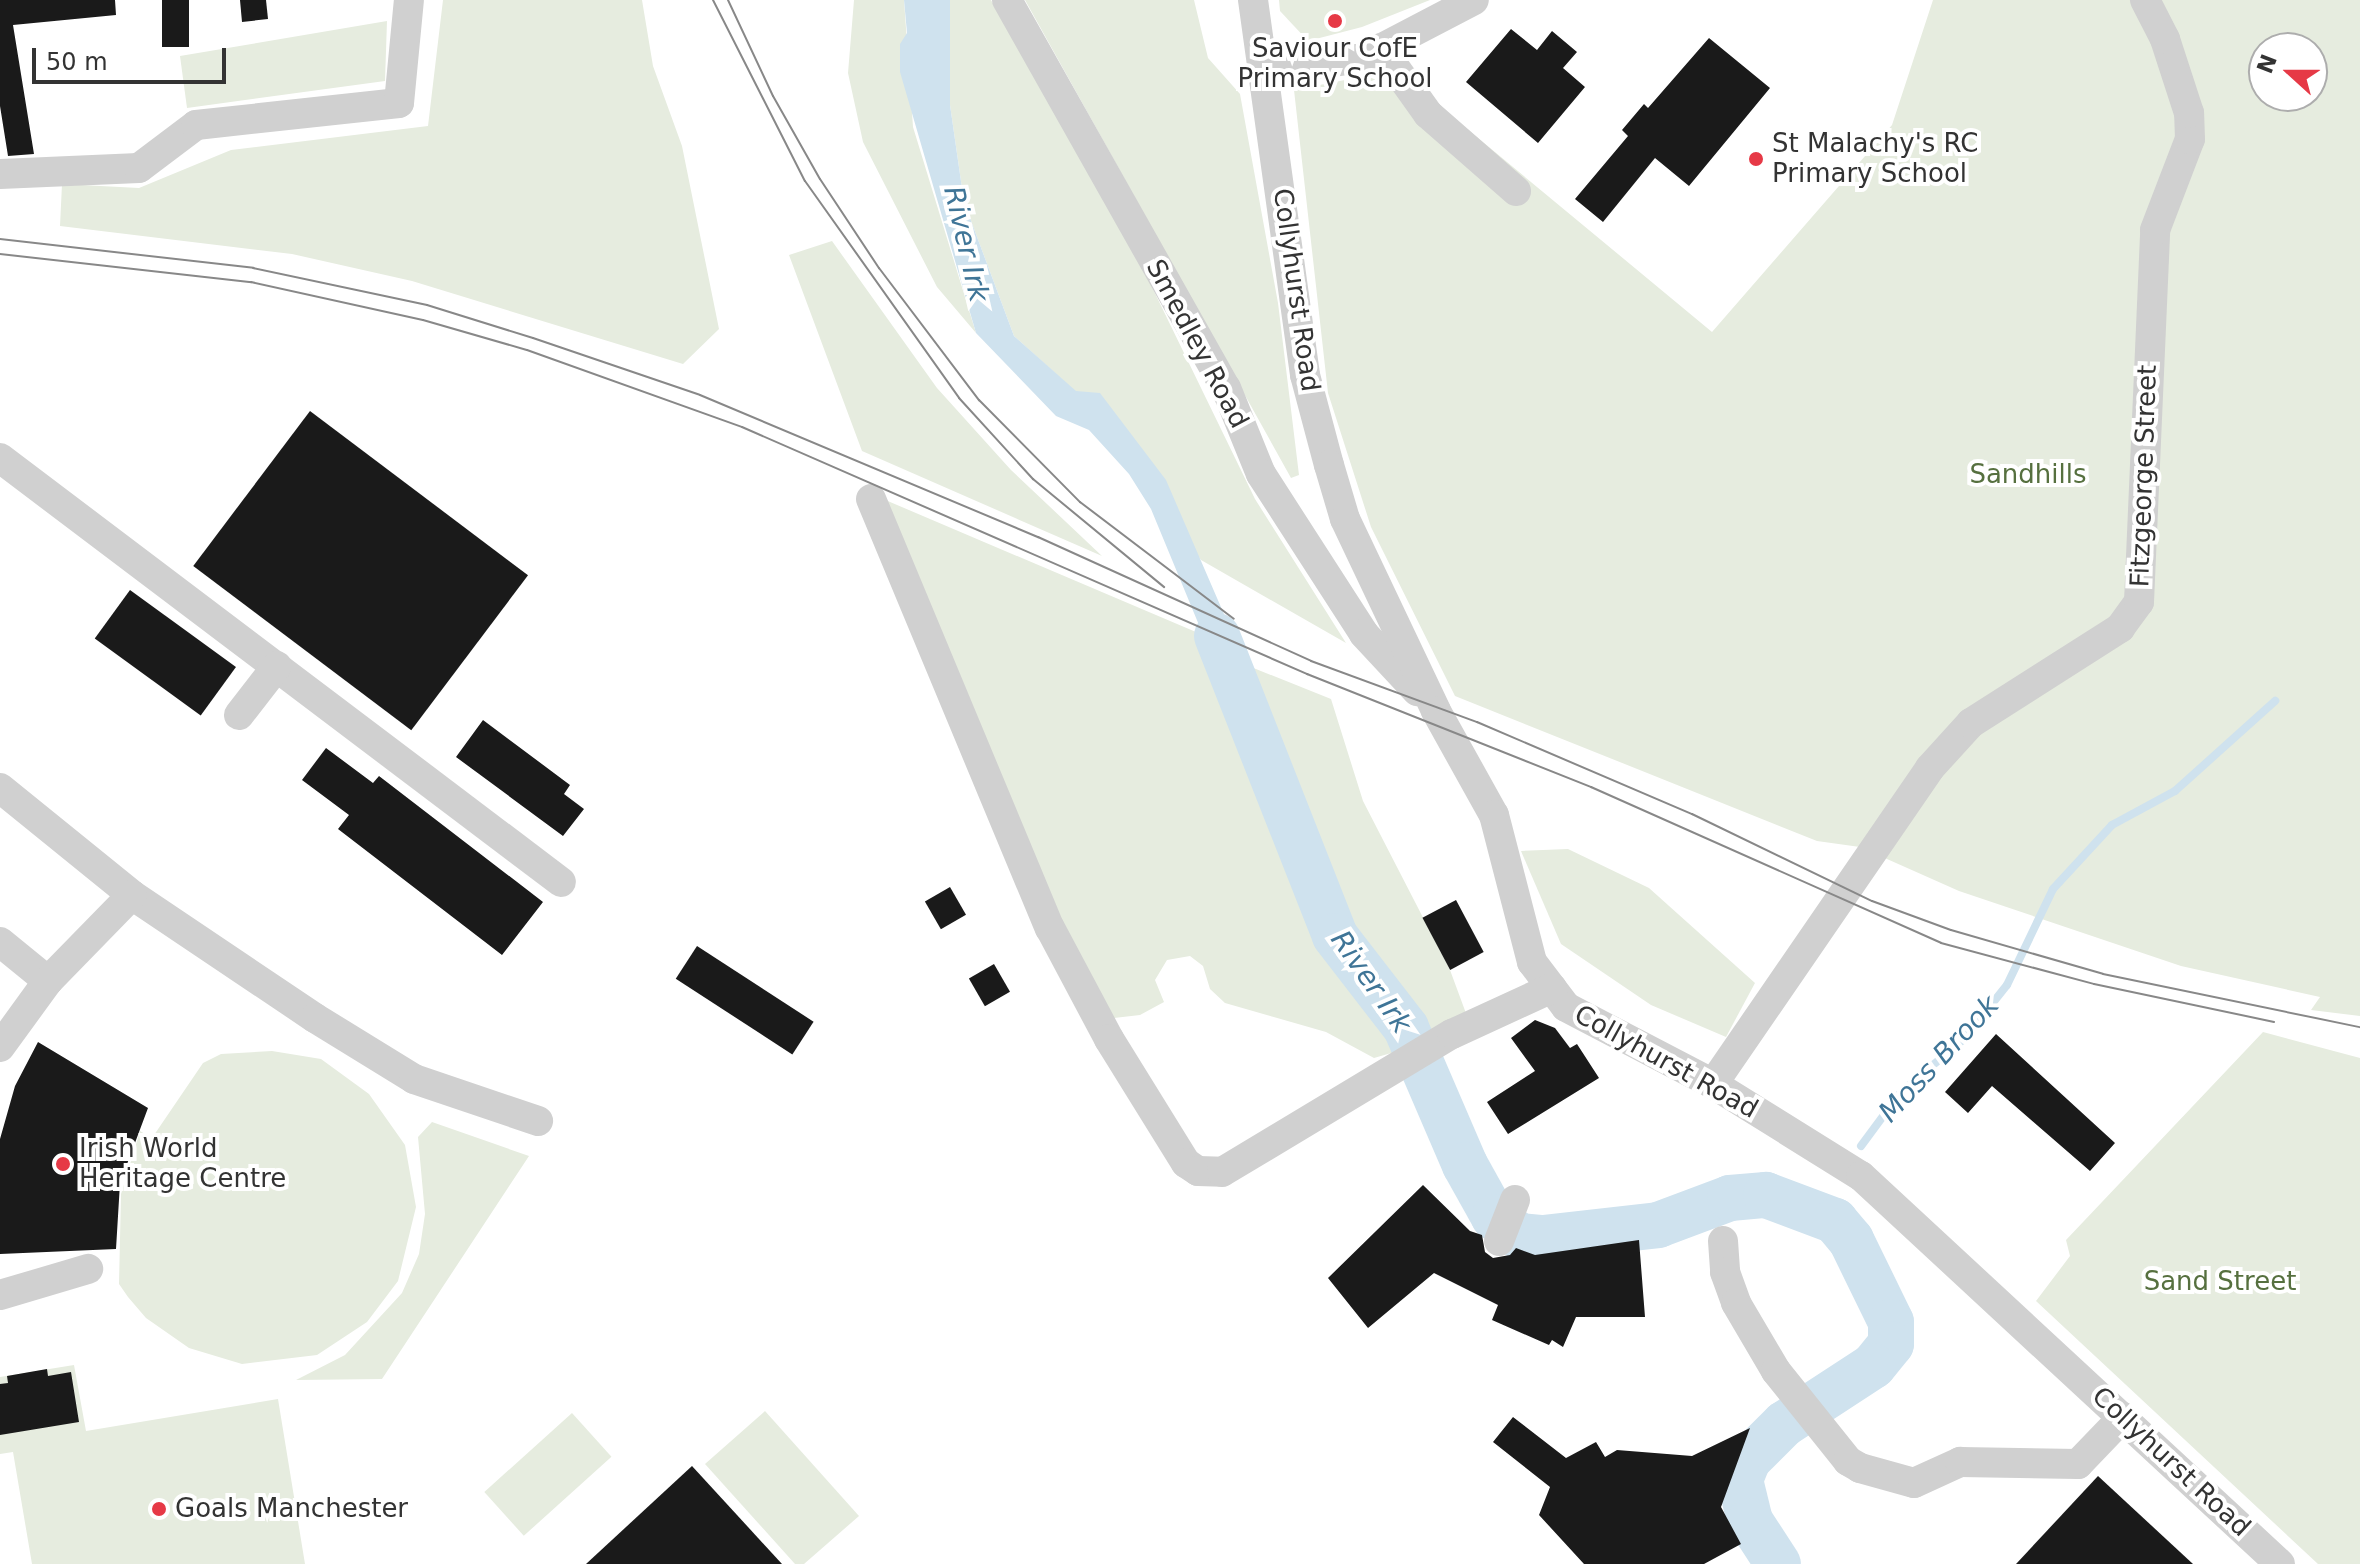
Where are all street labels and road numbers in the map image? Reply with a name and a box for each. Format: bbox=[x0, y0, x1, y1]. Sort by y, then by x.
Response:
street label: Collyhurst Road bbox=[1266, 186, 1326, 394]
street label: Smedley Road bbox=[1139, 254, 1255, 434]
street label: Fitzgeorge Street bbox=[2125, 364, 2163, 588]
street label: Collyhurst Road bbox=[1569, 999, 1763, 1125]
street label: Collyhurst Road bbox=[2085, 1381, 2257, 1543]

